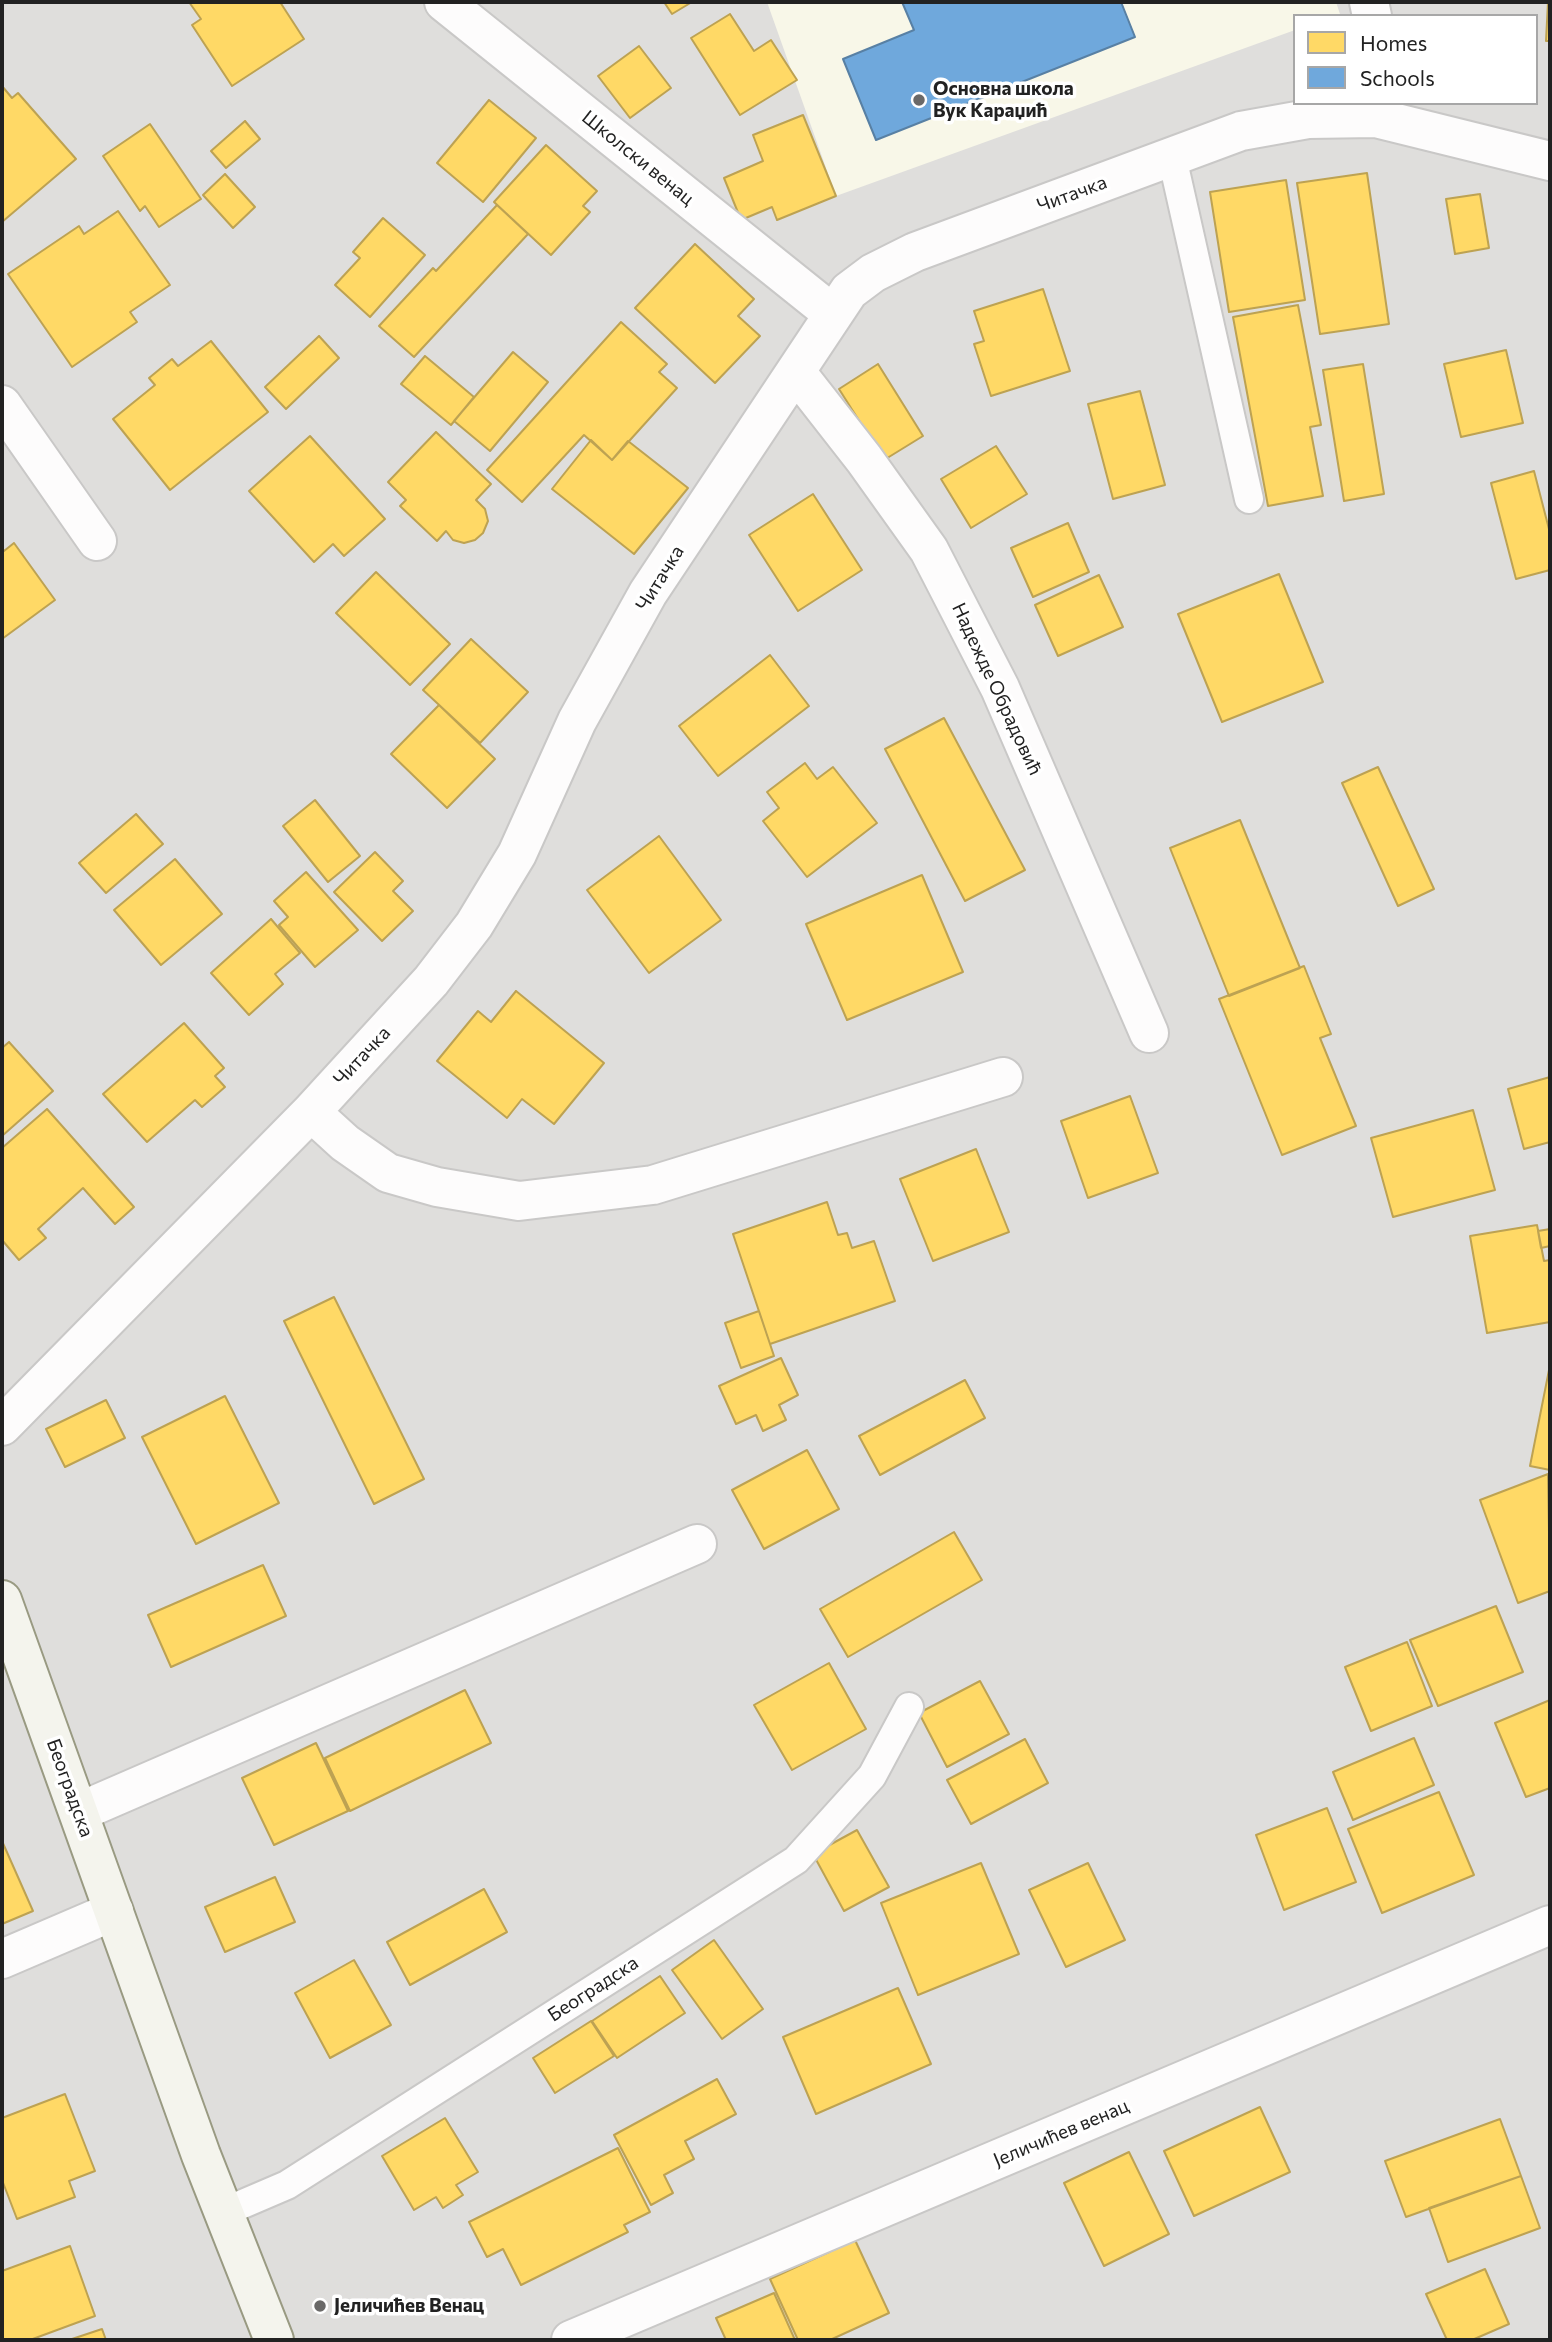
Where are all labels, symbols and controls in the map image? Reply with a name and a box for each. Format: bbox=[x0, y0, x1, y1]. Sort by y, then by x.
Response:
legend bbox=[1293, 14, 1538, 105]
text: Homes bbox=[1360, 30, 1427, 55]
text: Schools bbox=[1360, 65, 1435, 90]
place label: Основна школа Вук Караџић bbox=[933, 78, 1074, 122]
marker: Основна школа Вук Караџић bbox=[911, 92, 927, 108]
street label: Школски венац bbox=[577, 106, 699, 210]
street label: Читачка bbox=[1034, 171, 1110, 217]
street label: Читачка bbox=[631, 541, 689, 615]
street label: Надежде Обрадовић bbox=[947, 599, 1047, 779]
street label: Читачка bbox=[329, 1022, 395, 1090]
street label: Београдска bbox=[42, 1736, 98, 1840]
street label: Београдска bbox=[544, 1951, 642, 2027]
street label: Јеличићев венац bbox=[990, 2094, 1132, 2172]
place label: Јеличићев Венац bbox=[334, 2295, 484, 2317]
marker: Јеличићев Венац bbox=[312, 2298, 328, 2314]

